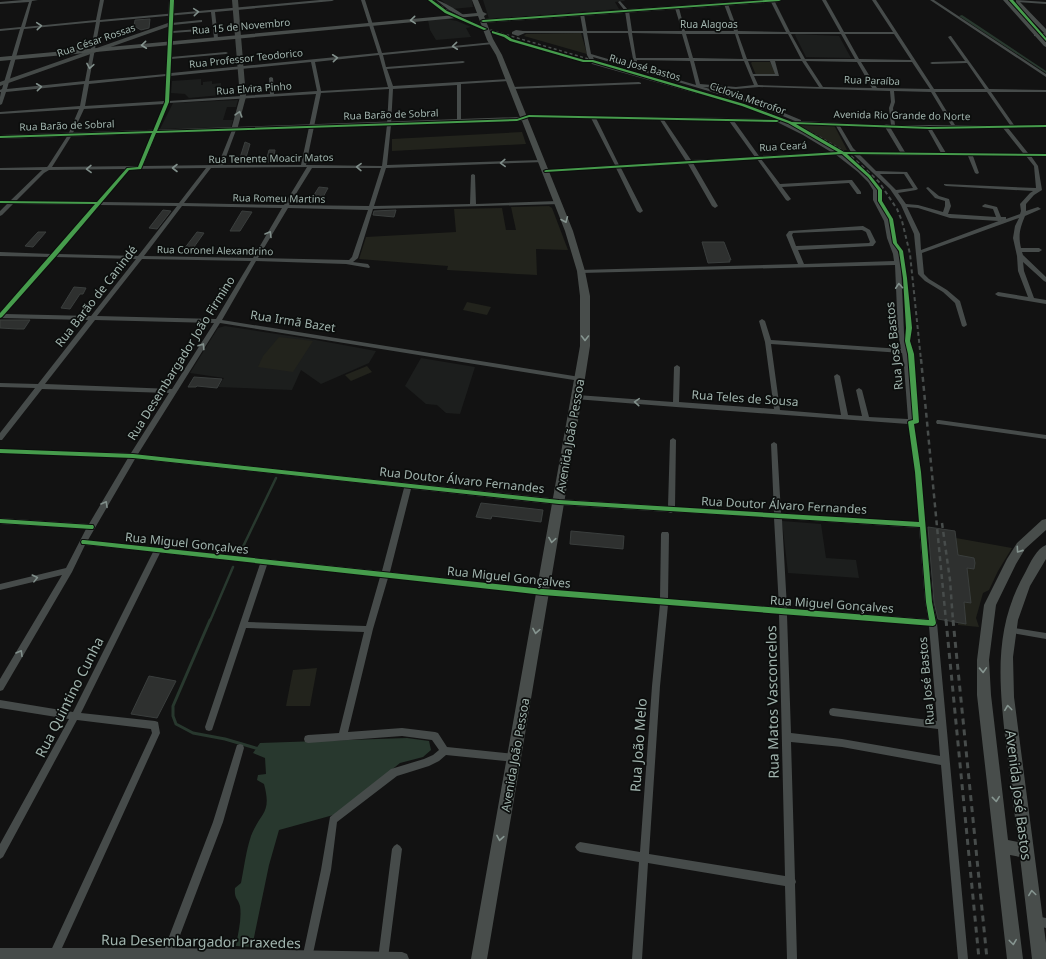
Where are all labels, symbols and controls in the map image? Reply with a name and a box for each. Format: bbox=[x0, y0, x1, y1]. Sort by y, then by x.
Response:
one-way arrow bbox=[193, 8, 199, 17]
street label: Rua 15 de Novembro bbox=[191, 15, 291, 37]
one-way arrow bbox=[410, 16, 416, 25]
street label: Rua Alagoas bbox=[680, 17, 738, 31]
street label: Rua César Rossas bbox=[55, 20, 137, 60]
one-way arrow bbox=[36, 22, 42, 31]
one-way arrow bbox=[141, 41, 147, 50]
one-way arrow bbox=[451, 42, 458, 51]
street label: Rua Professor Teodorico bbox=[188, 45, 304, 71]
street label: Rua José Bastos bbox=[608, 50, 683, 84]
one-way arrow bbox=[332, 54, 338, 63]
one-way arrow bbox=[86, 63, 94, 69]
street label: Rua Paraíba bbox=[844, 72, 900, 88]
street label: Rua Elvira Pinho bbox=[216, 78, 292, 98]
street label: Ciclovia Metrofor bbox=[708, 78, 788, 118]
one-way arrow bbox=[36, 83, 42, 92]
street label: Rua Barão de Sobral bbox=[343, 105, 439, 123]
street label: Avenida Rio Grande do Norte bbox=[833, 107, 971, 123]
one-way arrow bbox=[234, 110, 243, 117]
street label: Rua Barão de Sobral bbox=[19, 116, 115, 134]
street label: Rua Ceará bbox=[759, 138, 807, 154]
street label: Rua Tenente Moacir Matos bbox=[208, 150, 334, 166]
one-way arrow bbox=[500, 158, 506, 167]
one-way arrow bbox=[356, 163, 362, 171]
one-way arrow bbox=[172, 164, 178, 172]
one-way arrow bbox=[86, 165, 92, 173]
street label: Rua Romeu Martins bbox=[233, 190, 326, 206]
one-way arrow bbox=[560, 216, 568, 223]
one-way arrow bbox=[264, 231, 271, 238]
street label: Rua Barão de Canindé bbox=[51, 241, 141, 350]
street label: Rua Coronel Alexandrino bbox=[157, 242, 273, 258]
street label: Rua Desembargador João Firmino bbox=[123, 273, 239, 443]
one-way arrow bbox=[895, 283, 903, 289]
street label: Rua José Bastos bbox=[881, 301, 907, 391]
street label: Rua Irmã Bazet bbox=[249, 306, 338, 336]
one-way arrow bbox=[581, 335, 589, 341]
one-way arrow bbox=[197, 343, 204, 350]
street label: Avenida João Pessoa bbox=[552, 378, 588, 494]
street label: Rua Teles de Sousa bbox=[691, 386, 799, 410]
one-way arrow bbox=[634, 397, 640, 406]
street label: Rua Doutor Álvaro Fernandes bbox=[379, 463, 546, 497]
street label: Rua Doutor Álvaro Fernandes bbox=[701, 492, 868, 518]
one-way arrow bbox=[100, 501, 107, 508]
street label: Rua Miguel Gonçalves bbox=[124, 528, 250, 558]
one-way arrow bbox=[548, 537, 557, 543]
one-way arrow bbox=[1016, 546, 1024, 553]
street label: Rua Miguel Gonçalves bbox=[446, 562, 572, 592]
one-way arrow bbox=[31, 575, 38, 583]
street label: Rua Miguel Gonçalves bbox=[770, 591, 895, 617]
street label: Rua Matos Vasconcelos bbox=[761, 625, 783, 779]
one-way arrow bbox=[532, 628, 541, 634]
street label: Rua Quintino Cunha bbox=[30, 634, 108, 760]
street label: Rua José Bastos bbox=[914, 636, 938, 726]
one-way arrow bbox=[15, 650, 22, 657]
one-way arrow bbox=[979, 667, 987, 673]
street label: Avenida João Pessoa bbox=[497, 697, 533, 813]
street label: Rua João Melo bbox=[625, 698, 651, 792]
one-way arrow bbox=[1004, 705, 1013, 711]
street label: Avenida José Bastos bbox=[1002, 729, 1036, 861]
one-way arrow bbox=[991, 796, 1000, 802]
one-way arrow bbox=[496, 835, 505, 841]
one-way arrow bbox=[1028, 889, 1037, 896]
street label: Rua Desembargador Praxedes bbox=[101, 930, 301, 952]
one-way arrow bbox=[1008, 939, 1017, 945]

